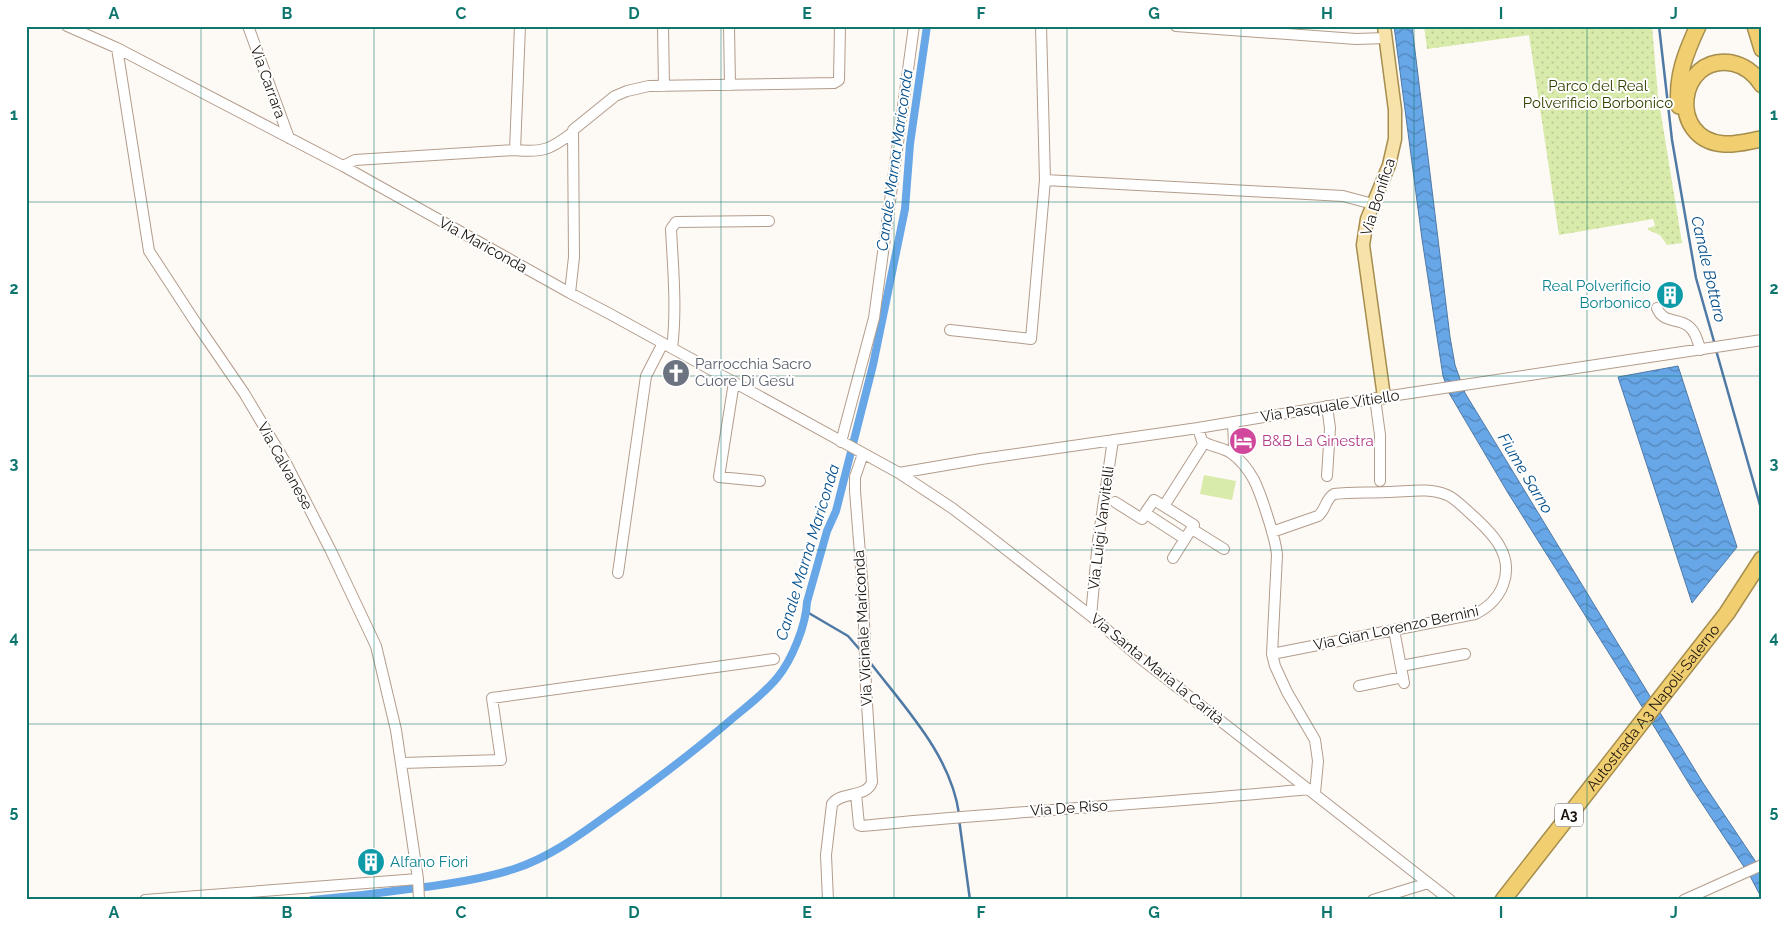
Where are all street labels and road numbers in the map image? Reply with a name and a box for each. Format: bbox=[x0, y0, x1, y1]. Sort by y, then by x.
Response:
street label: Via Carrara bbox=[247, 43, 289, 121]
street label: Via Bonifica bbox=[1357, 156, 1399, 238]
street label: Via Mariconda bbox=[436, 213, 530, 277]
street label: Via Pasquale Vitiello bbox=[1259, 386, 1401, 426]
street label: Via Calvanese bbox=[254, 419, 317, 513]
street label: Via Luigi Vanvitelli bbox=[1084, 465, 1118, 591]
street label: Via Vicinale Mariconda bbox=[850, 549, 876, 707]
street label: Via Gian Lorenzo Bernini bbox=[1312, 602, 1480, 654]
street label: Via Santa Maria la Carità bbox=[1087, 610, 1227, 728]
street label: Autostrada A3 Napoli-Salerno bbox=[1583, 621, 1724, 794]
street label: Via De Riso bbox=[1029, 796, 1109, 820]
road number: A3 bbox=[1555, 804, 1583, 826]

